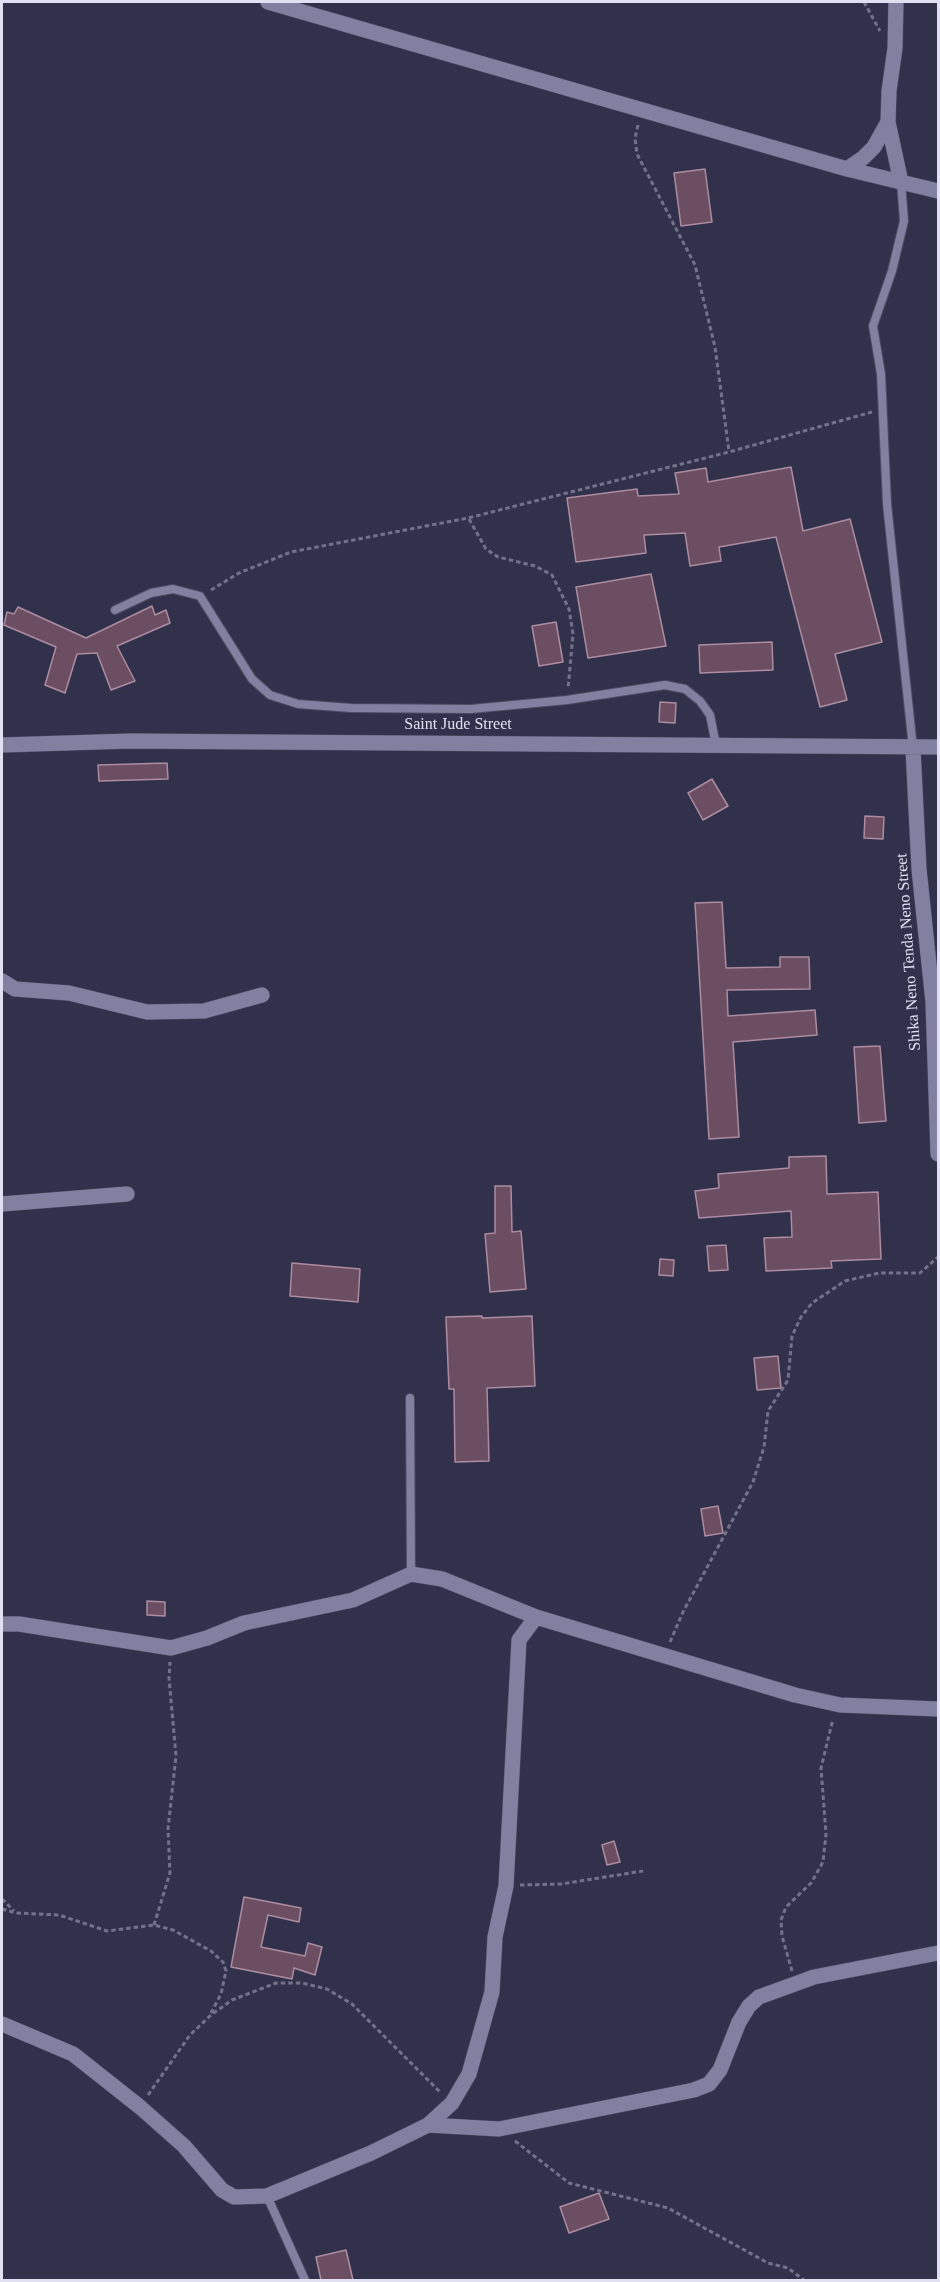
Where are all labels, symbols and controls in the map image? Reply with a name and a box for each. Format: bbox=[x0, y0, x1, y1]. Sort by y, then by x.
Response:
street label: Saint Jude Street bbox=[404, 715, 512, 735]
street label: Shika Neno Tenda Neno Street bbox=[893, 853, 925, 1051]

